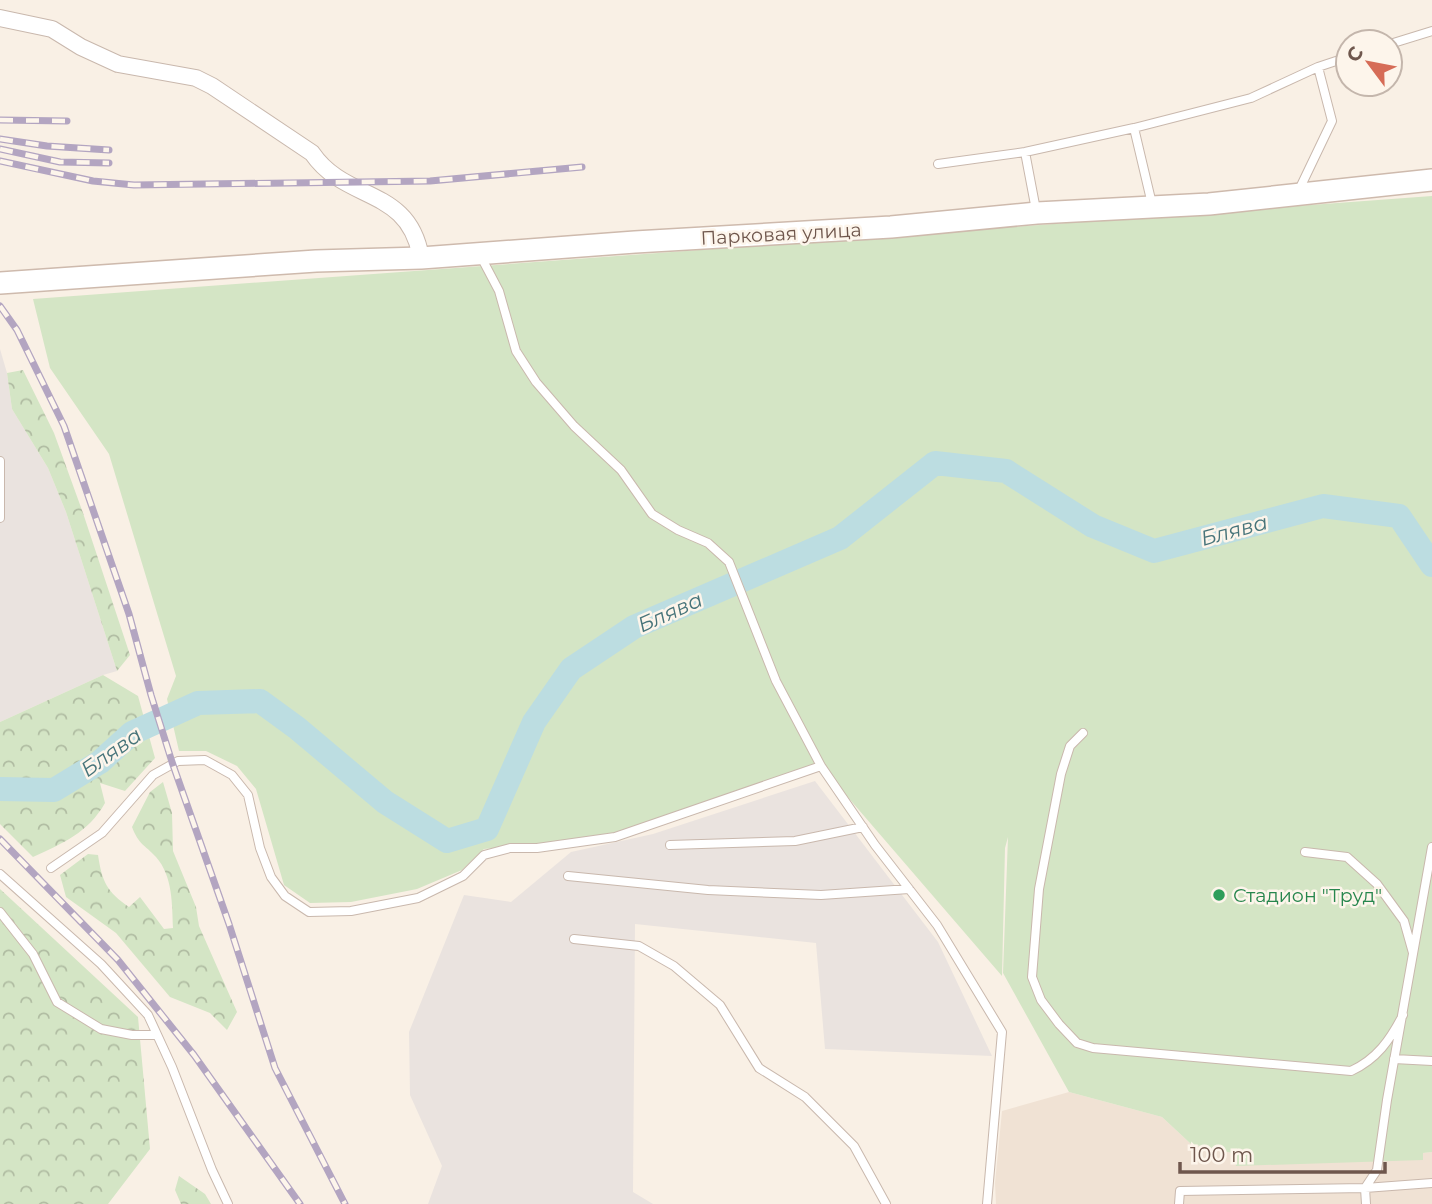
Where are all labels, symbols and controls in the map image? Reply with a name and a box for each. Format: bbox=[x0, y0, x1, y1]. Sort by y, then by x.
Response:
north arrow bbox=[1334, 28, 1404, 98]
text: С bbox=[1342, 42, 1369, 66]
street label: Парковая улица bbox=[700, 218, 862, 250]
water label: Блява bbox=[1198, 509, 1270, 551]
water label: Блява bbox=[634, 587, 706, 637]
water label: Блява bbox=[76, 722, 146, 782]
place label: Стадион "Труд" bbox=[1233, 884, 1382, 907]
marker: Стадион "Труд" bbox=[1211, 887, 1227, 903]
scale bar bbox=[1180, 1130, 1385, 1174]
text: 100 m bbox=[1190, 1142, 1253, 1167]

